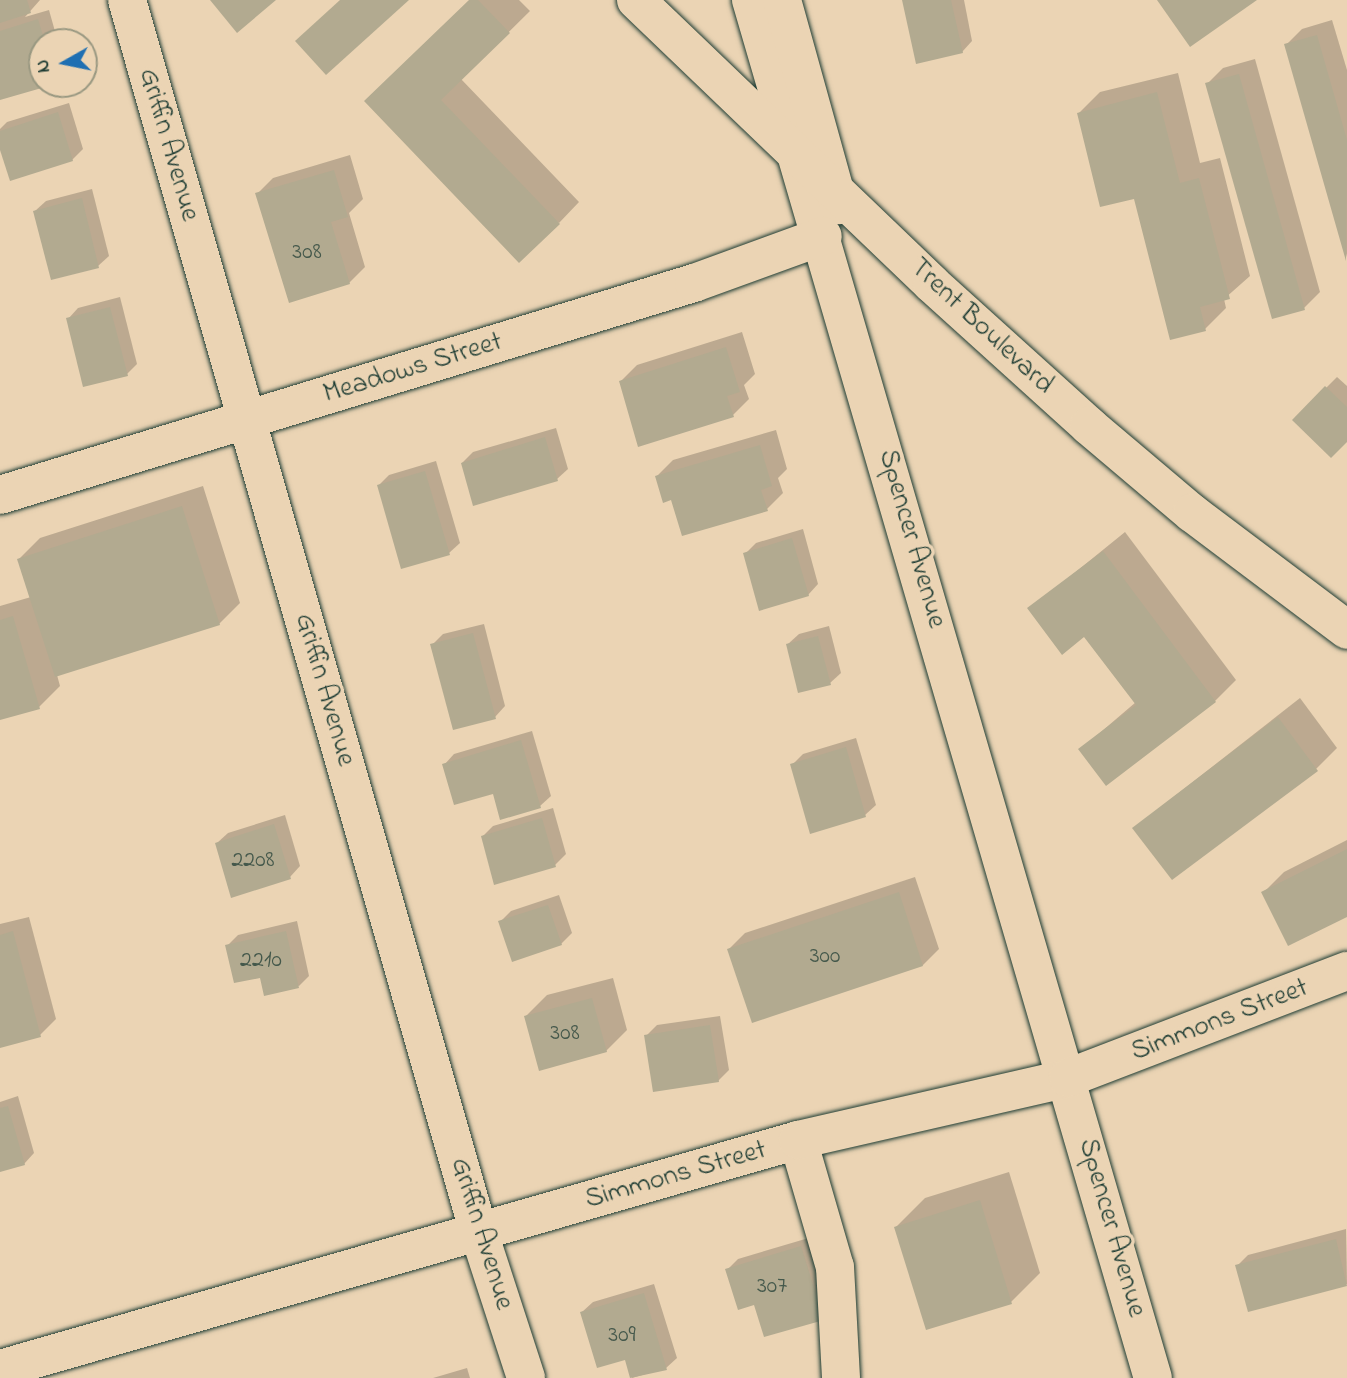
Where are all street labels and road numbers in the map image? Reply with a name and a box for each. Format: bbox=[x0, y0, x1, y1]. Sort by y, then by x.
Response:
street label: Griffin Avenue bbox=[130, 65, 206, 225]
street label: Trent Boulevard bbox=[902, 252, 1060, 402]
street label: Meadows Street bbox=[320, 326, 506, 412]
street label: Spencer Avenue bbox=[870, 446, 952, 632]
street label: Griffin Avenue bbox=[286, 610, 362, 770]
street label: Simmons Street bbox=[1127, 972, 1313, 1070]
street label: Simmons Street bbox=[582, 1134, 770, 1218]
street label: Spencer Avenue bbox=[1070, 1135, 1152, 1321]
street label: Griffin Avenue bbox=[442, 1154, 520, 1314]

